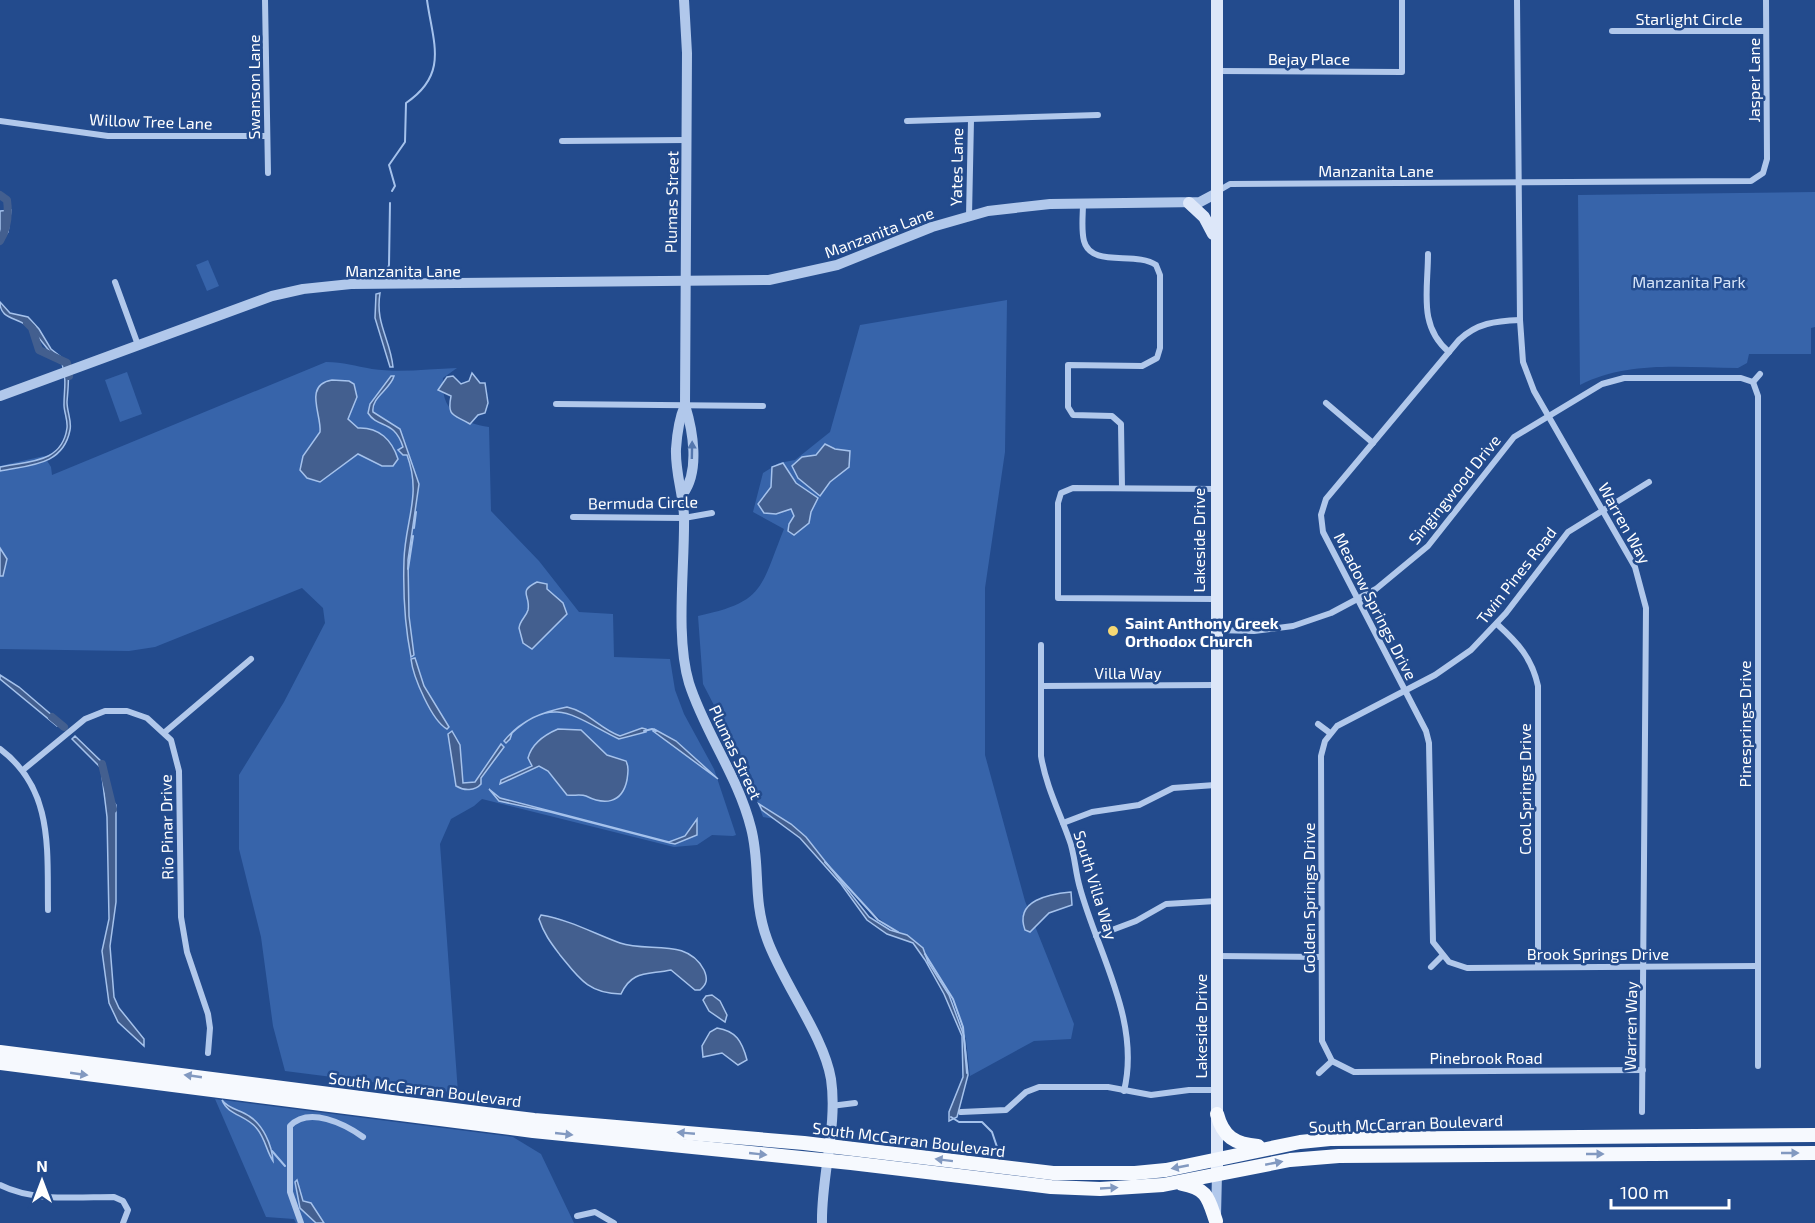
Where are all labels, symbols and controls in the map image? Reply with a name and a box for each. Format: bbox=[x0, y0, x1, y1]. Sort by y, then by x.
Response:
street label: Starlight Circle bbox=[1635, 9, 1743, 28]
street label: Swanson Lane bbox=[244, 34, 263, 140]
street label: Jasper Lane bbox=[1744, 38, 1763, 122]
street label: Bejay Place bbox=[1268, 49, 1350, 69]
street label: Willow Tree Lane bbox=[89, 109, 213, 133]
street label: Yates Lane bbox=[946, 128, 966, 206]
street label: Plumas Street bbox=[661, 151, 681, 253]
street label: Manzanita Lane bbox=[1318, 161, 1434, 180]
street label: Manzanita Lane bbox=[822, 202, 936, 262]
street label: Manzanita Lane bbox=[345, 261, 461, 280]
park label: Manzanita Park bbox=[1632, 272, 1746, 291]
street label: Singingwood Drive bbox=[1404, 430, 1504, 548]
one-way arrow bbox=[688, 441, 697, 460]
street label: Warren Way bbox=[1595, 479, 1655, 567]
street label: Lakeside Drive bbox=[1189, 488, 1208, 592]
street label: Bermuda Circle bbox=[588, 492, 698, 512]
street label: Twin Pines Road bbox=[1472, 523, 1560, 627]
street label: Meadow Springs Drive bbox=[1331, 529, 1421, 683]
place label: Saint Anthony Greek Orthodox Church bbox=[1125, 613, 1279, 650]
marker: Saint Anthony Greek Orthodox Church bbox=[1106, 624, 1120, 638]
street label: Pinesprings Drive bbox=[1735, 661, 1754, 788]
street label: Villa Way bbox=[1094, 663, 1162, 682]
street label: Plumas Street bbox=[706, 702, 766, 802]
street label: Cool Springs Drive bbox=[1515, 723, 1534, 855]
street label: Rio Pinar Drive bbox=[156, 774, 176, 880]
street label: Golden Springs Drive bbox=[1299, 822, 1318, 974]
street label: South Villa Way bbox=[1070, 828, 1122, 942]
street label: Brook Springs Drive bbox=[1527, 944, 1669, 963]
street label: Lakeside Drive bbox=[1191, 974, 1210, 1078]
street label: Warren Way bbox=[1620, 980, 1640, 1071]
street label: Pinebrook Road bbox=[1429, 1048, 1543, 1067]
street label: South McCarran Boulevard bbox=[327, 1068, 523, 1110]
one-way arrow bbox=[69, 1069, 88, 1078]
one-way arrow bbox=[183, 1071, 202, 1081]
street label: South McCarran Boulevard bbox=[1309, 1110, 1503, 1136]
street label: South McCarran Boulevard bbox=[811, 1118, 1007, 1160]
one-way arrow bbox=[676, 1128, 695, 1138]
one-way arrow bbox=[555, 1129, 574, 1139]
one-way arrow bbox=[749, 1149, 768, 1159]
one-way arrow bbox=[1585, 1149, 1604, 1159]
one-way arrow bbox=[1780, 1149, 1799, 1158]
north arrow bbox=[12, 1151, 72, 1211]
one-way arrow bbox=[935, 1155, 954, 1165]
text: N bbox=[36, 1156, 48, 1175]
one-way arrow bbox=[1265, 1158, 1284, 1167]
one-way arrow bbox=[1170, 1163, 1189, 1172]
scale bar bbox=[1611, 1172, 1730, 1210]
text: 100 m bbox=[1620, 1181, 1669, 1203]
one-way arrow bbox=[1100, 1184, 1119, 1193]

